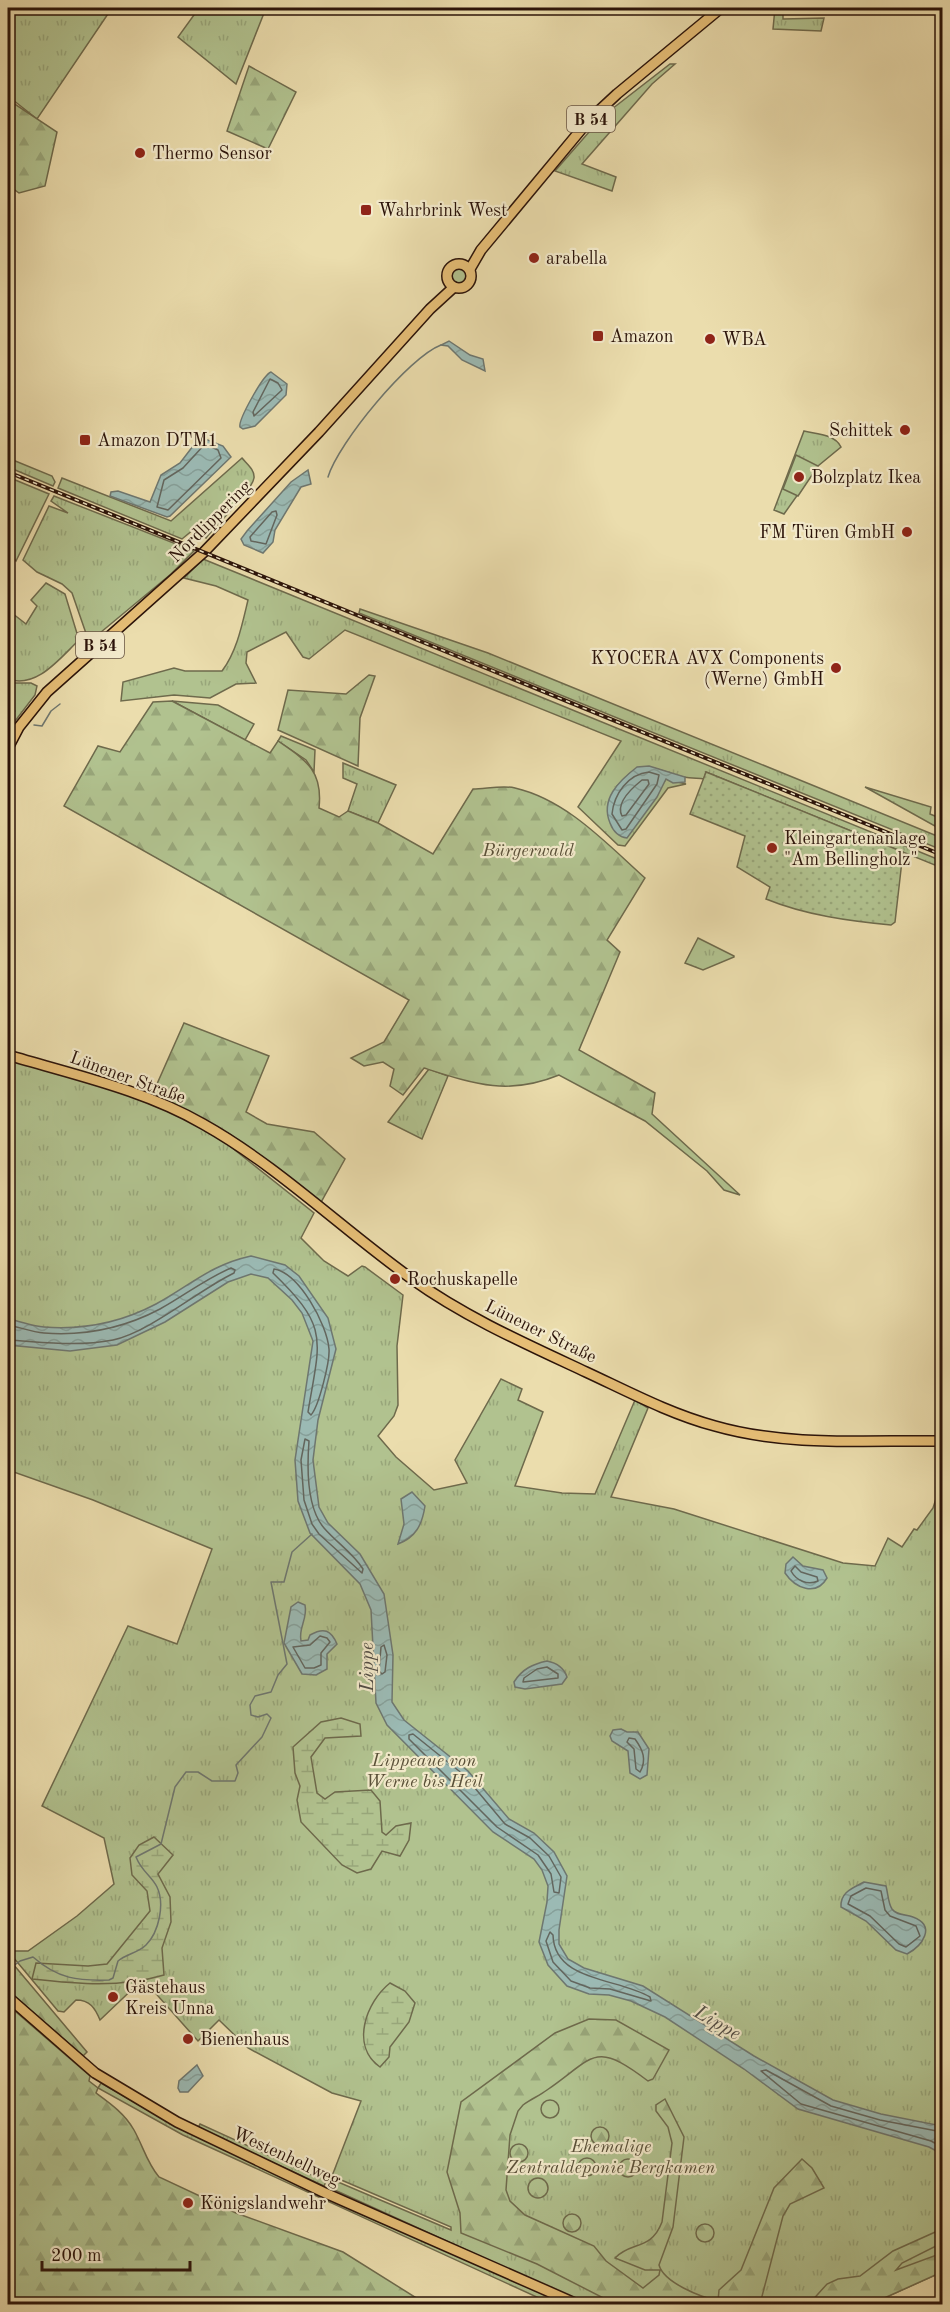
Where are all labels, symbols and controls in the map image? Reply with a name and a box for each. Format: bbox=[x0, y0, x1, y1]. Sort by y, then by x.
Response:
road number: B 54 bbox=[567, 106, 615, 132]
place label: Thermo Sensor bbox=[152, 145, 272, 163]
marker: Thermo Sensor bbox=[133, 146, 147, 160]
place label: Wahrbrink West bbox=[378, 202, 507, 220]
marker: Wahrbrink West bbox=[359, 203, 373, 217]
place label: arabella bbox=[546, 250, 607, 268]
marker: arabella bbox=[527, 251, 541, 265]
place label: Amazon bbox=[610, 328, 674, 346]
marker: Amazon bbox=[591, 329, 605, 343]
place label: WBA bbox=[722, 331, 767, 349]
marker: WBA bbox=[703, 332, 717, 346]
place label: Schittek bbox=[829, 422, 893, 440]
marker: Schittek bbox=[898, 423, 912, 437]
place label: Amazon DTM1 bbox=[97, 432, 218, 450]
marker: Amazon DTM1 bbox=[78, 433, 92, 447]
place label: Bolzplatz Ikea bbox=[811, 469, 921, 487]
marker: Bolzplatz Ikea bbox=[792, 470, 806, 484]
street label: Nordlippering bbox=[166, 477, 255, 566]
place label: FM Türen GmbH bbox=[759, 524, 895, 542]
marker: FM Türen GmbH bbox=[900, 525, 914, 539]
road number: B 54 bbox=[76, 632, 124, 658]
place label: KYOCERA AVX Components (Werne) GmbH bbox=[591, 650, 824, 689]
marker: KYOCERA AVX Components (Werne) GmbH bbox=[829, 661, 843, 675]
place label: Kleingartenanlage "Am Bellingholz" bbox=[784, 830, 926, 869]
marker: Kleingartenanlage "Am Bellingholz" bbox=[765, 841, 779, 855]
park label: Bürgerwald bbox=[481, 842, 574, 860]
street label: Lünener Straße bbox=[67, 1049, 188, 1107]
place label: Rochuskapelle bbox=[407, 1271, 518, 1289]
marker: Rochuskapelle bbox=[388, 1272, 402, 1286]
street label: Lünener Straße bbox=[482, 1297, 599, 1367]
water label: Lippe bbox=[358, 1642, 378, 1693]
park label: Lippeaue von Werne bis Heil bbox=[365, 1752, 484, 1791]
place label: Gästehaus Kreis Unna bbox=[125, 1979, 214, 2018]
marker: Gästehaus Kreis Unna bbox=[106, 1990, 120, 2004]
water label: Lippe bbox=[689, 2002, 744, 2045]
place label: Bienenhaus bbox=[200, 2031, 290, 2049]
marker: Bienenhaus bbox=[181, 2032, 195, 2046]
street label: Westenhellweg bbox=[230, 2124, 344, 2190]
park label: Ehemalige Zentraldeponie Bergkamen bbox=[507, 2138, 715, 2177]
place label: Königslandwehr bbox=[200, 2195, 327, 2213]
marker: Königslandwehr bbox=[181, 2196, 195, 2210]
scale bar bbox=[42, 2234, 190, 2272]
text: 200 m bbox=[51, 2247, 102, 2265]

